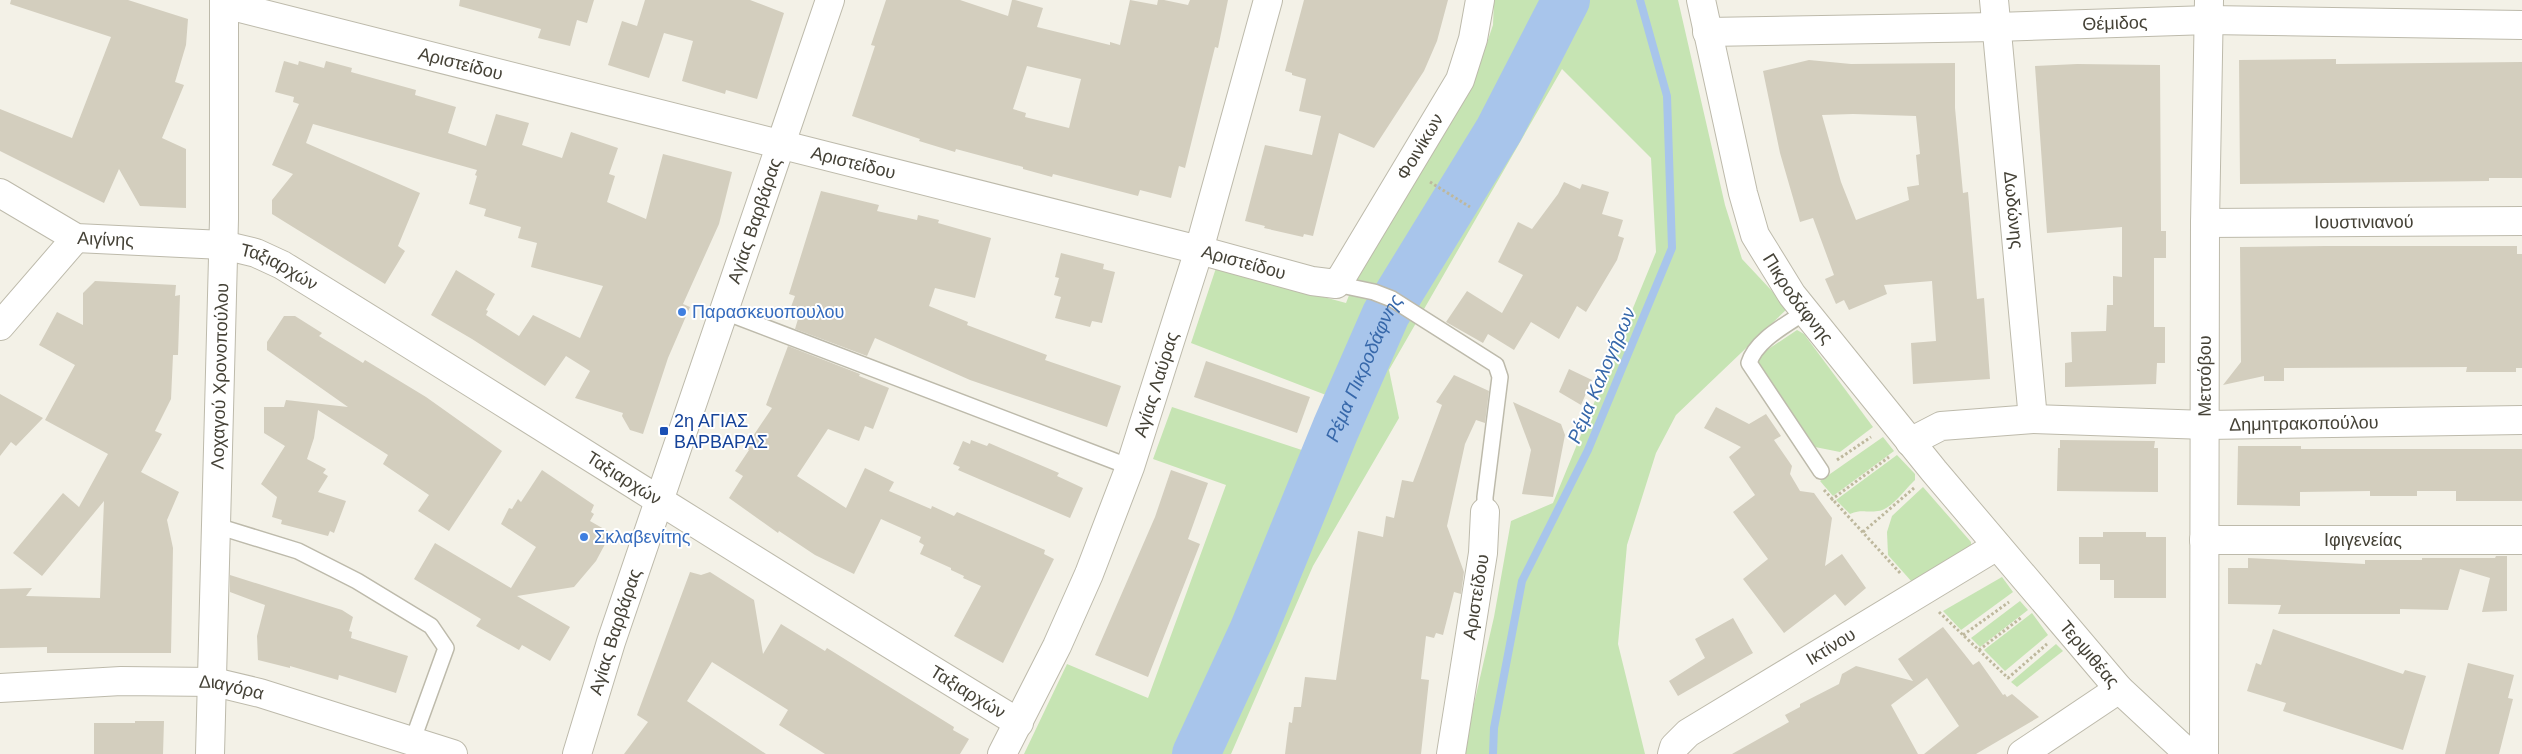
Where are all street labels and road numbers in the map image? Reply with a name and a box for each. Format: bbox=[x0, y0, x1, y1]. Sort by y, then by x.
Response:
street label: Θέμιδος bbox=[2082, 12, 2148, 34]
street label: Αριστείδου bbox=[416, 43, 505, 84]
street label: Φοινίκων bbox=[1393, 110, 1447, 183]
street label: Αριστείδου bbox=[809, 143, 898, 183]
street label: Αγίας Βαρβάρας bbox=[724, 155, 785, 286]
street label: Δωδώνης bbox=[2000, 170, 2027, 250]
street label: Ιουστινιανού bbox=[2314, 212, 2414, 232]
street label: Αιγίνης bbox=[77, 228, 135, 251]
street label: Ταξιαρχών bbox=[239, 240, 321, 294]
street label: Αριστείδου bbox=[1199, 241, 1288, 283]
street label: Πικροδάφνης bbox=[1759, 250, 1837, 348]
street label: Λοχαγού Χρονοπούλου bbox=[207, 283, 232, 470]
street label: Αγίας Λαύρας bbox=[1130, 329, 1182, 440]
street label: Μετσόβου bbox=[2195, 335, 2215, 417]
street label: Δημητρακοπούλου bbox=[2229, 412, 2379, 435]
street label: Ταξιαρχών bbox=[583, 447, 665, 509]
street label: Ιφιγενείας bbox=[2324, 530, 2402, 550]
street label: Αριστείδου bbox=[1459, 553, 1493, 641]
street label: Αγίας Βαρβάρας bbox=[586, 566, 645, 697]
street label: Τερψιθέας bbox=[2055, 617, 2124, 692]
street label: Ικτίνου bbox=[1803, 624, 1859, 669]
street label: Ταξιαρχών bbox=[927, 661, 1009, 722]
street label: Διαγόρα bbox=[199, 672, 266, 704]

